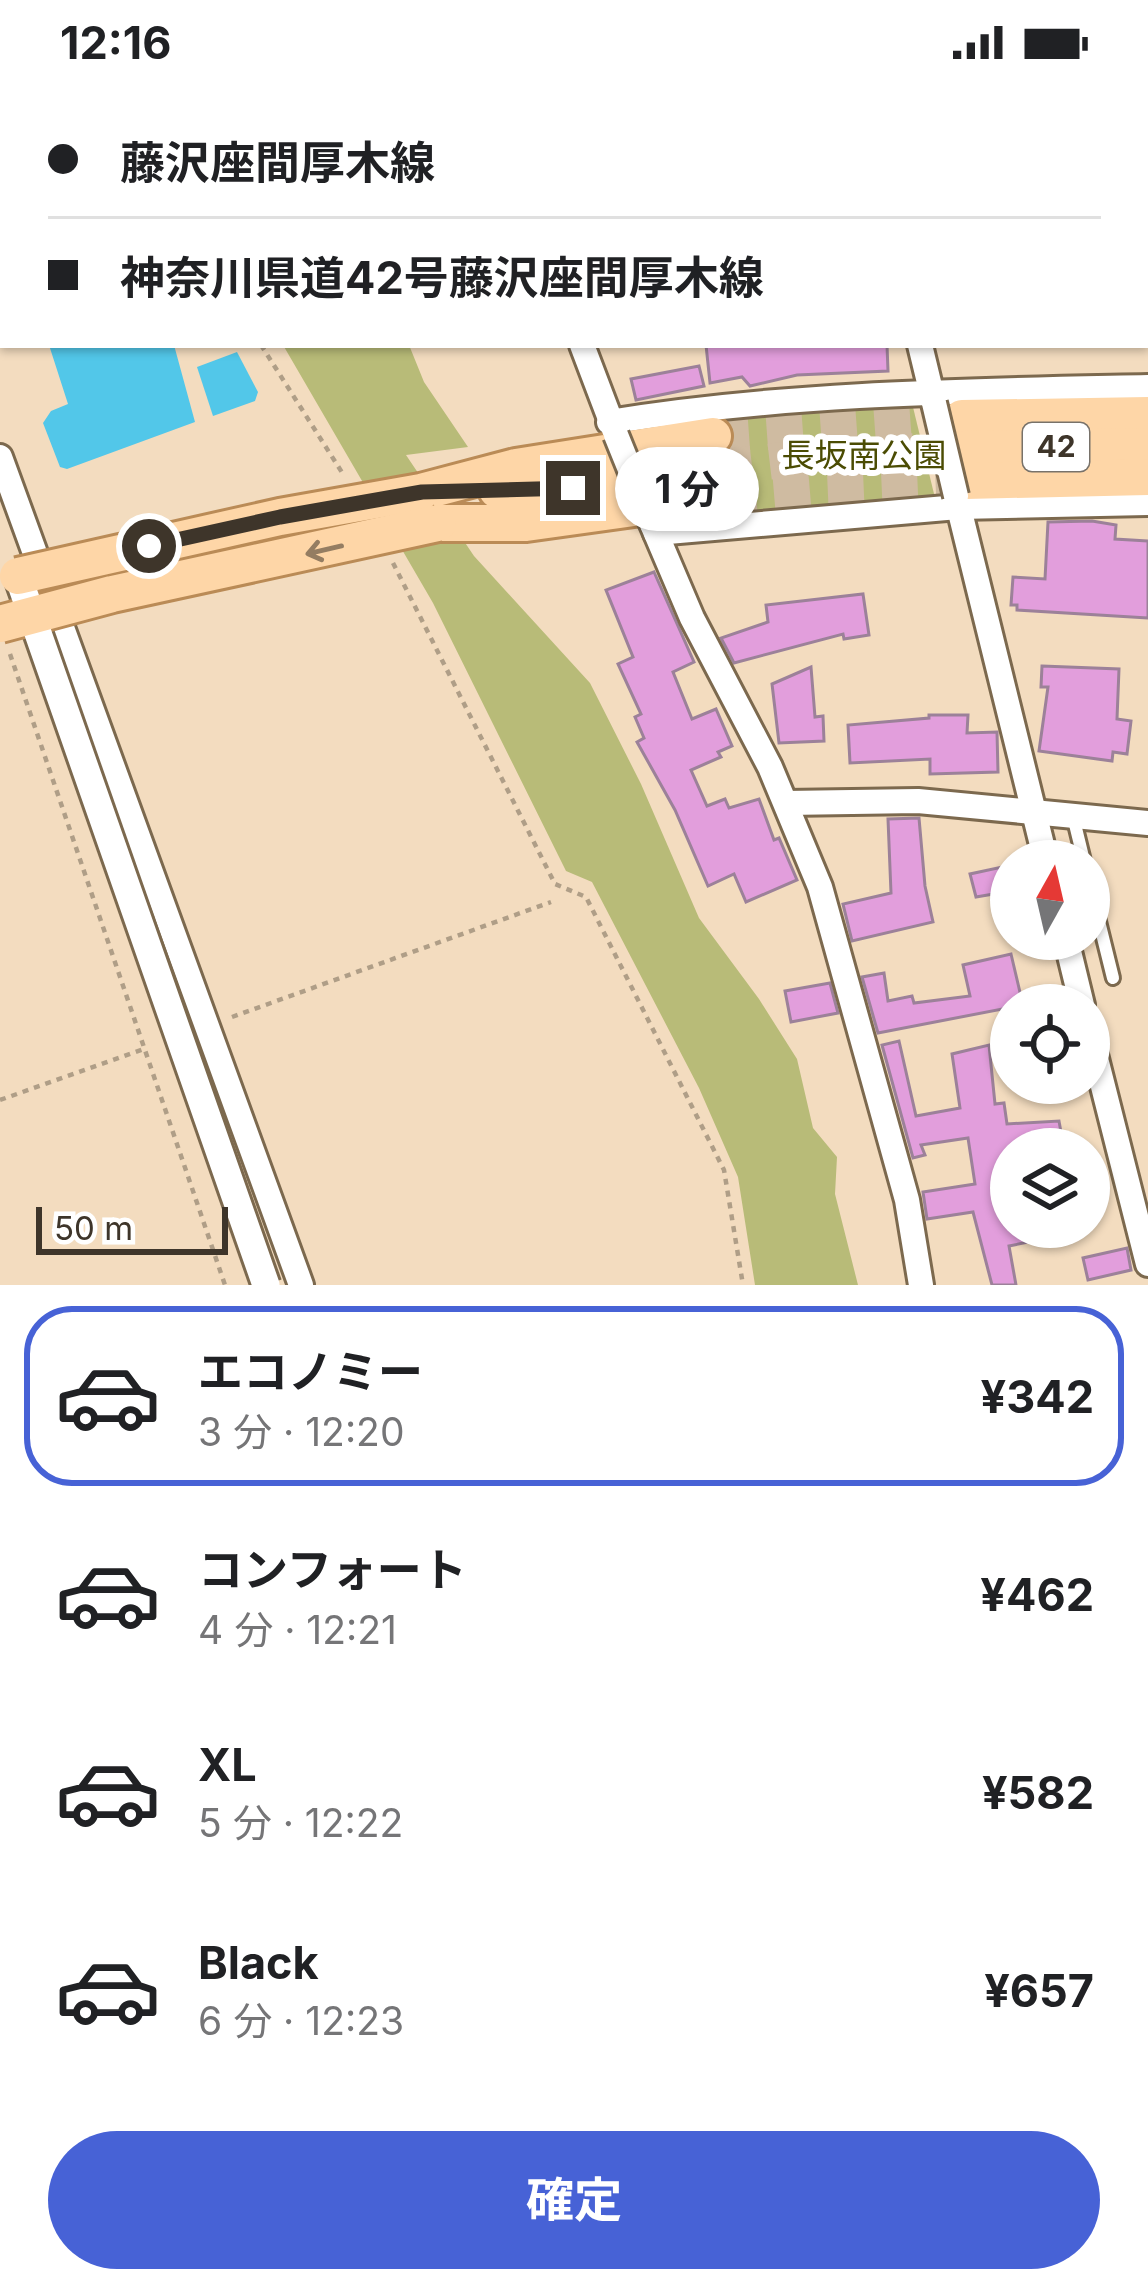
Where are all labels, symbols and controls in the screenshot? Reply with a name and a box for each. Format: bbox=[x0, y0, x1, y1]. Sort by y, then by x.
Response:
text: 12:16 bbox=[60, 15, 171, 70]
text: 藤沢座間厚木線 bbox=[120, 135, 435, 190]
text: 神奈川県道42号藤沢座間厚木線 bbox=[120, 250, 764, 305]
road number: 42 bbox=[1023, 423, 1089, 471]
park label: 長坂南公園 bbox=[782, 435, 947, 475]
callout: 1 分 bbox=[615, 446, 759, 530]
route end bbox=[546, 461, 600, 515]
text: 1 分 bbox=[654, 465, 720, 512]
route start bbox=[122, 519, 176, 573]
one-way arrow bbox=[306, 539, 344, 562]
north arrow bbox=[990, 840, 1110, 960]
map controls bbox=[990, 840, 1110, 1248]
button: locate bbox=[990, 984, 1110, 1104]
button: layers bbox=[990, 1128, 1110, 1248]
scale bar bbox=[36, 1201, 228, 1254]
text: 50 m bbox=[54, 1208, 133, 1248]
icon: car bbox=[54, 1342, 162, 1450]
text: エコノミー bbox=[198, 1344, 423, 1399]
text: ¥342 bbox=[981, 1369, 1094, 1424]
text: 3 分 · 12:20 bbox=[198, 1408, 405, 1455]
icon: car bbox=[54, 1540, 162, 1648]
text: コンフォート bbox=[198, 1542, 467, 1597]
text: ¥462 bbox=[980, 1567, 1094, 1622]
text: 4 分 · 12:21 bbox=[198, 1606, 397, 1653]
text: XL bbox=[198, 1737, 257, 1792]
icon: car bbox=[54, 1738, 162, 1846]
text: ¥582 bbox=[982, 1765, 1094, 1820]
text: 5 分 · 12:22 bbox=[198, 1799, 403, 1846]
text: Black bbox=[198, 1935, 319, 1990]
icon: car bbox=[54, 1936, 162, 2044]
text: ¥657 bbox=[984, 1963, 1094, 2018]
text: 6 分 · 12:23 bbox=[198, 1997, 404, 2044]
button: 確定 bbox=[48, 2131, 1100, 2269]

